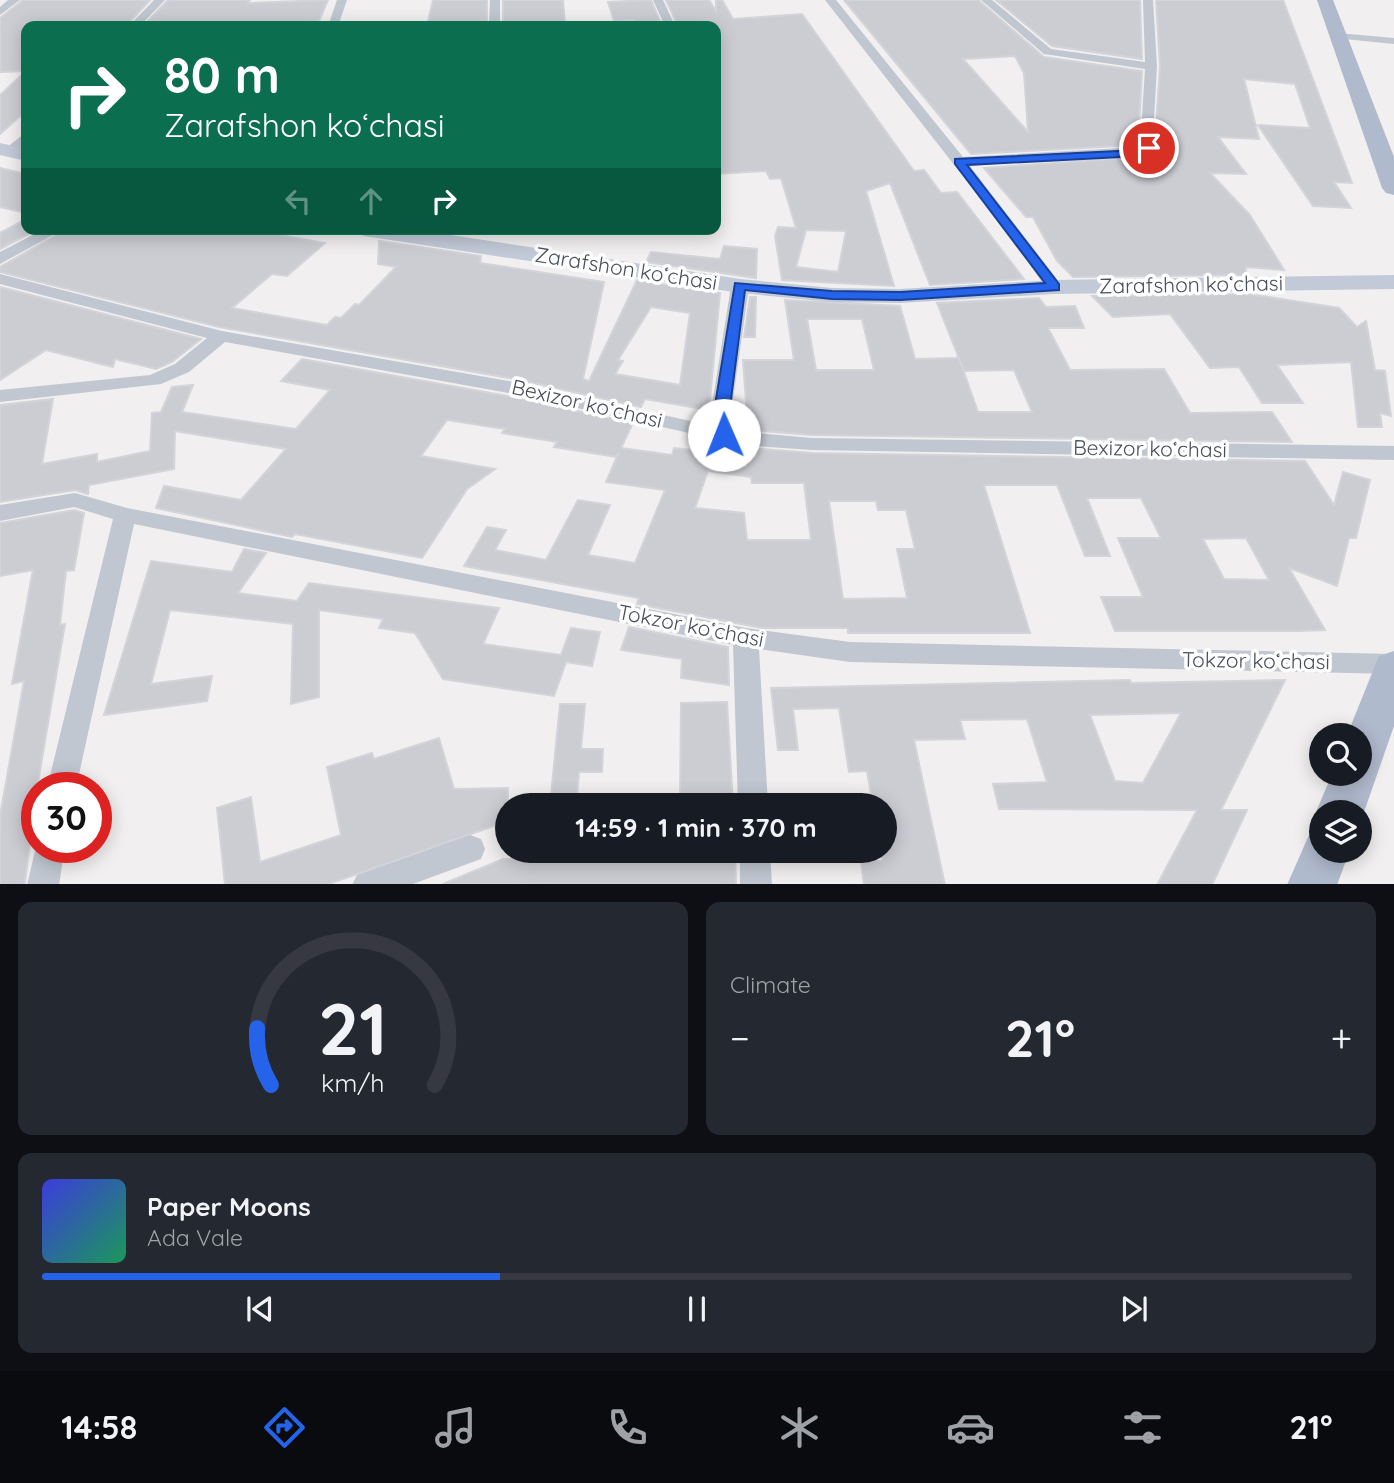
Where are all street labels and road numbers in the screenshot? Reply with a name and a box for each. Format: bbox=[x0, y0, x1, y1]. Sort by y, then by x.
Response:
street label: Zarafshon koʻchasi bbox=[533, 241, 719, 295]
street label: Zarafshon koʻchasi bbox=[1099, 269, 1283, 299]
street label: Bexizor koʻchasi bbox=[509, 373, 665, 433]
street label: Bexizor koʻchasi bbox=[1073, 434, 1227, 462]
street label: Tokzor koʻchasi bbox=[616, 598, 766, 652]
street label: Tokzor koʻchasi bbox=[1182, 646, 1330, 674]

